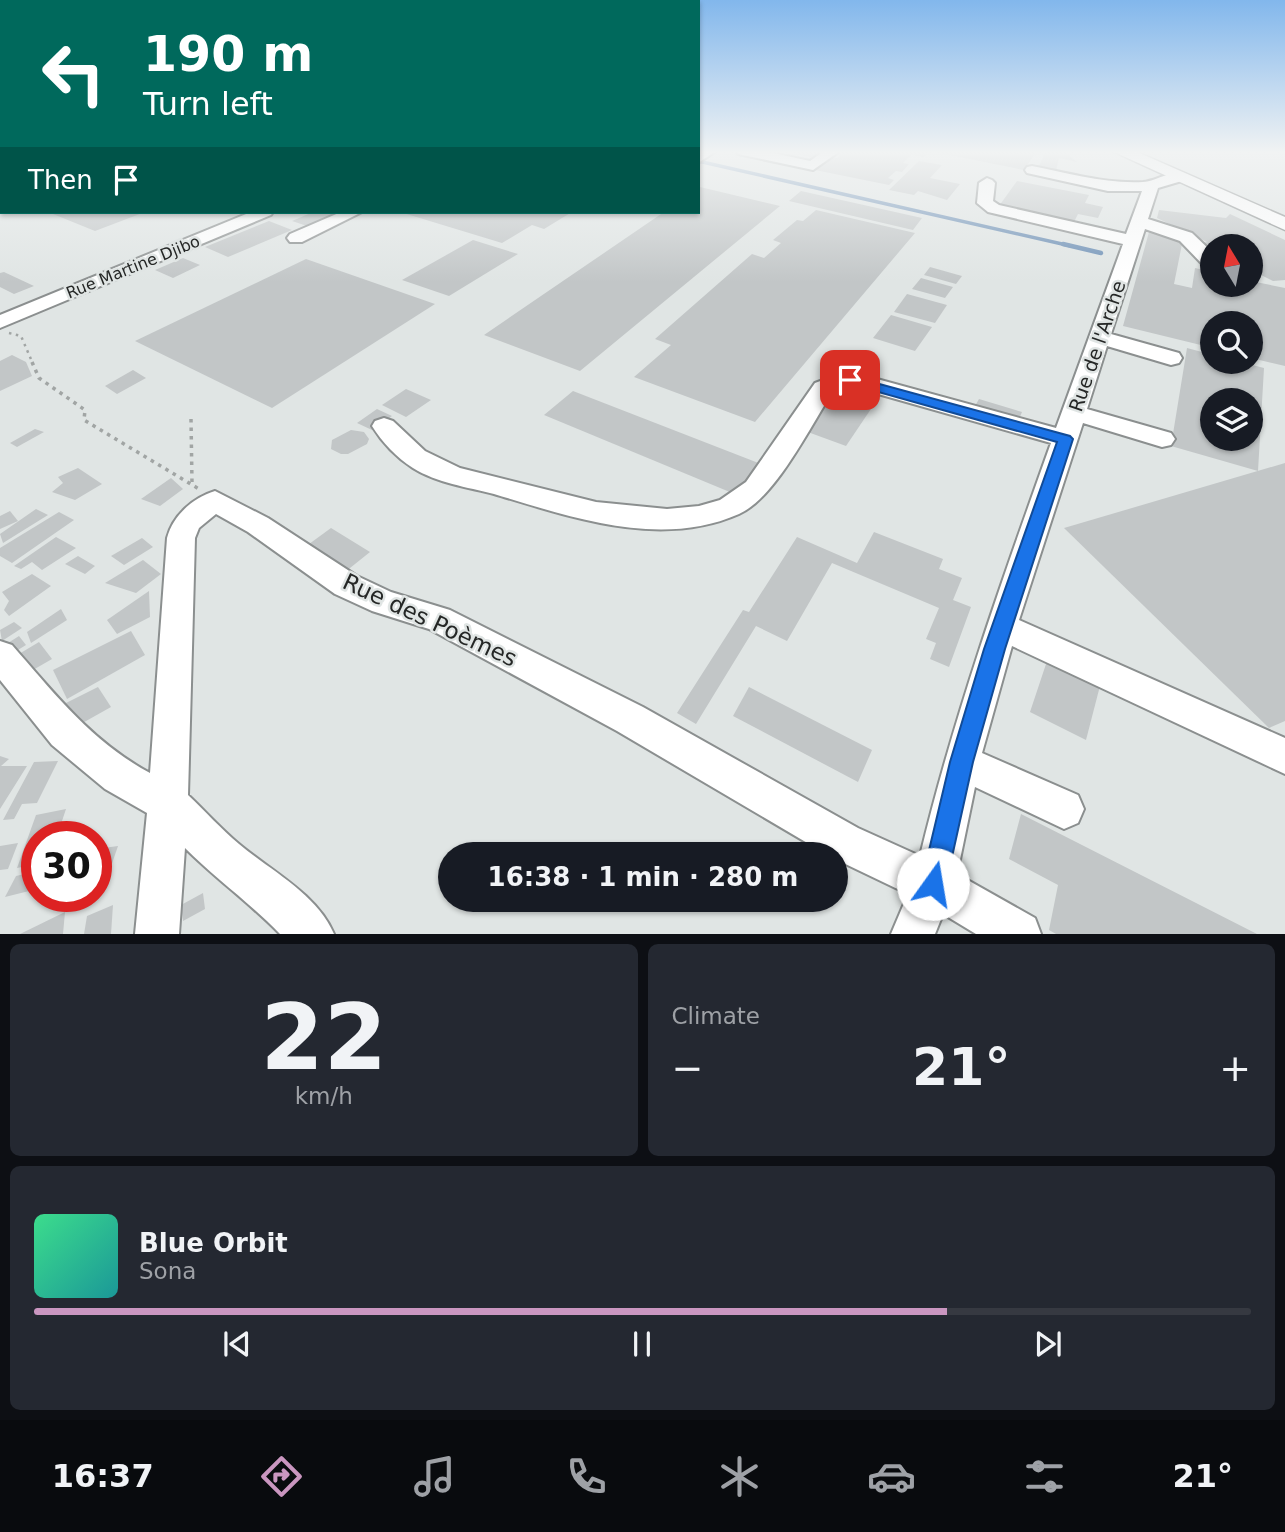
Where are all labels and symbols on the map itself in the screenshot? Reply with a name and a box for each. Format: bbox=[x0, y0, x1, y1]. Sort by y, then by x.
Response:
street label: Rue Martine Djibo bbox=[63, 231, 203, 303]
north arrow bbox=[1200, 234, 1264, 298]
street label: Rue de l'Arche bbox=[1064, 278, 1130, 414]
pin bbox=[820, 350, 880, 410]
street label: Rue des Poèmes bbox=[339, 568, 521, 672]
speed limit sign: 30 bbox=[21, 821, 112, 912]
position arrow bbox=[896, 847, 970, 921]

